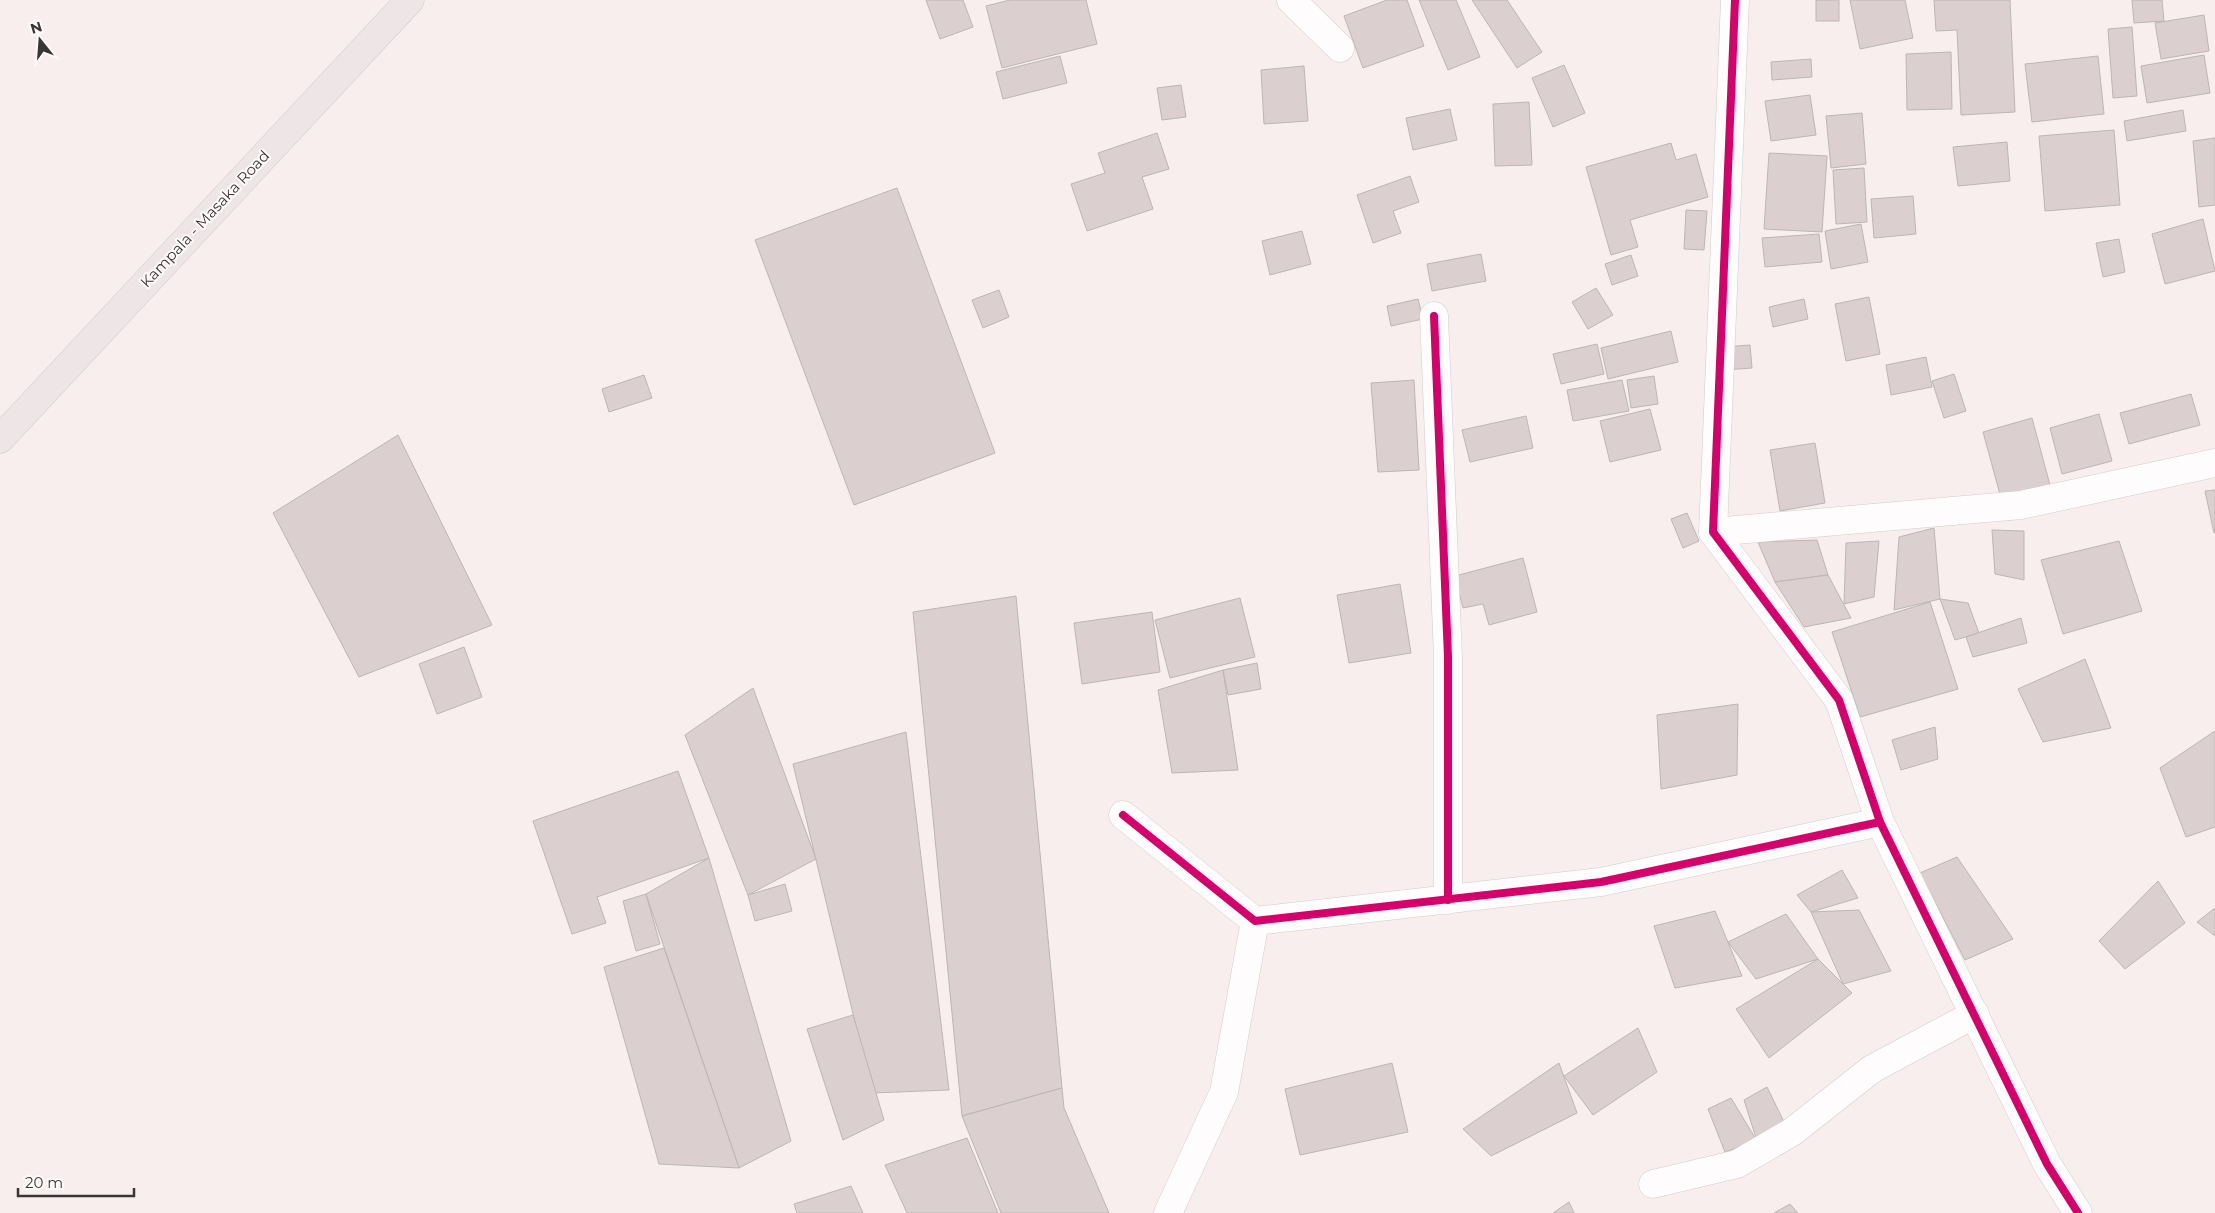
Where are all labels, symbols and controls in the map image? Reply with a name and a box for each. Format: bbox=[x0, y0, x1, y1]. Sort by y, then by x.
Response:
north arrow bbox=[15, 15, 65, 65]
text: N bbox=[28, 17, 44, 38]
street label: Kampala - Masaka Road bbox=[136, 146, 273, 291]
scale bar bbox=[18, 1166, 134, 1198]
text: 20 m bbox=[25, 1173, 63, 1192]

